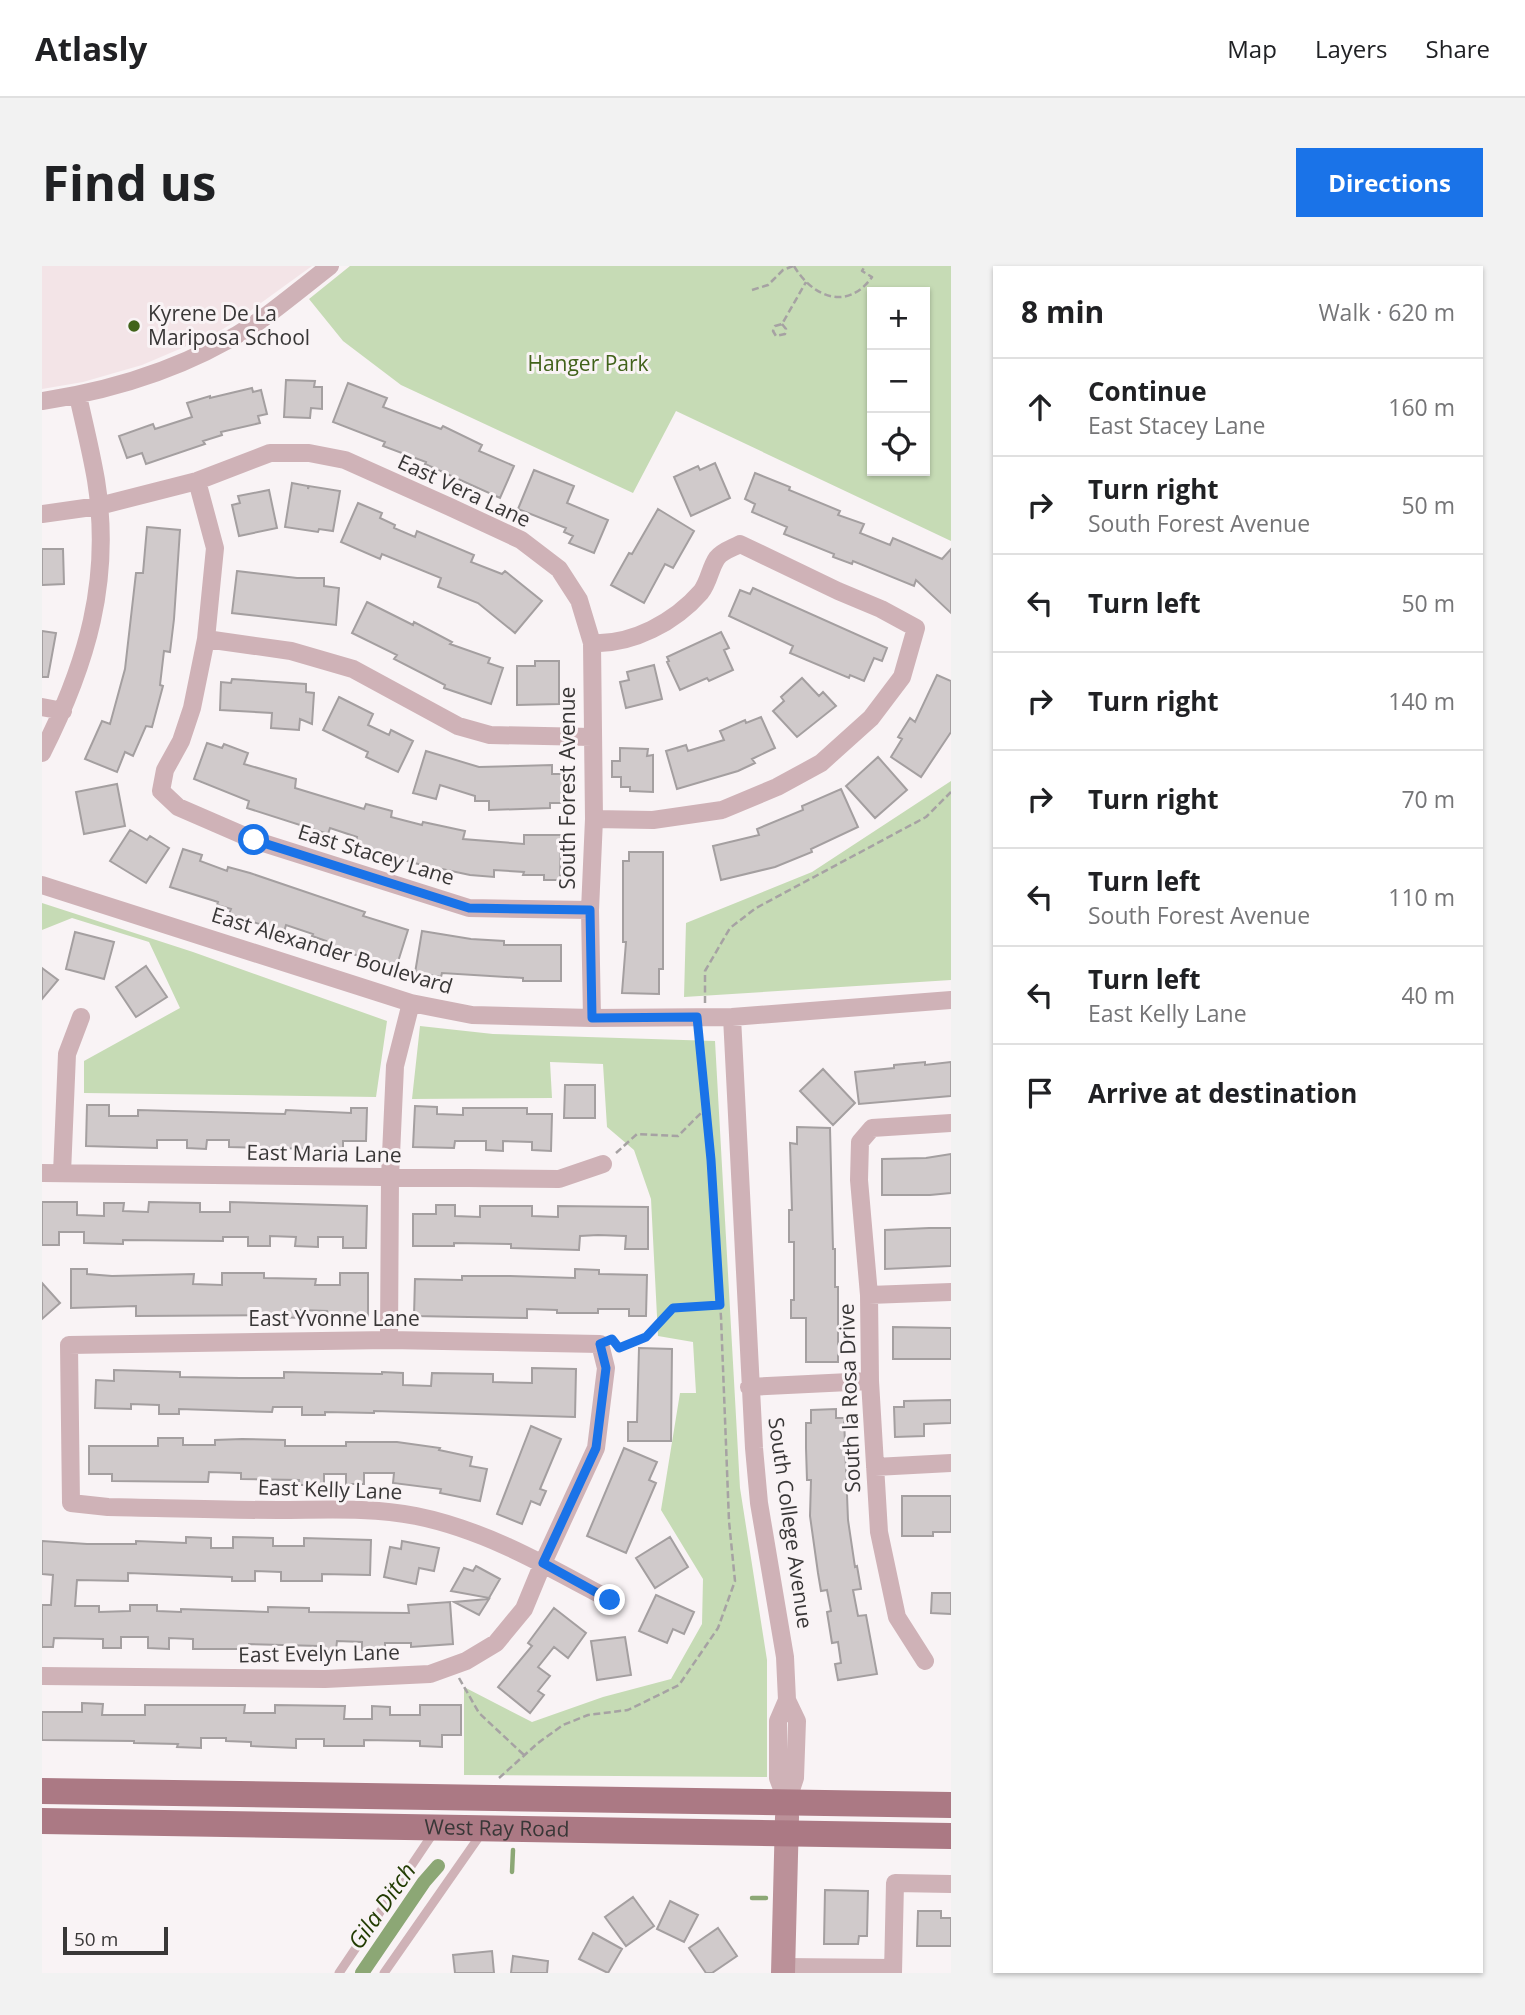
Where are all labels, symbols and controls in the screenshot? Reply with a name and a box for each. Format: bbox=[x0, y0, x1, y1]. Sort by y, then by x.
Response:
text: Atlasly bbox=[35, 26, 147, 71]
text: Map bbox=[1227, 32, 1277, 65]
text: Layers bbox=[1315, 32, 1388, 65]
text: Share bbox=[1426, 32, 1490, 65]
button: Directions bbox=[1296, 148, 1483, 217]
text: Find us bbox=[42, 149, 216, 215]
map controls bbox=[867, 287, 930, 476]
button: + bbox=[867, 287, 930, 350]
text: 8 min bbox=[1021, 291, 1104, 332]
text: Walk · 620 m bbox=[1318, 296, 1455, 328]
place label: Kyrene De La Mariposa School bbox=[148, 299, 310, 351]
marker: Kyrene De La Mariposa School bbox=[126, 318, 142, 334]
park label: Hanger Park bbox=[527, 349, 649, 377]
button: − bbox=[867, 350, 930, 413]
text: Continue bbox=[1088, 373, 1207, 409]
icon: ahead bbox=[1021, 388, 1059, 426]
text: 160 m bbox=[1388, 391, 1455, 423]
text: East Stacey Lane bbox=[1088, 409, 1266, 441]
button: locate bbox=[867, 413, 930, 476]
street label: East Vera Lane bbox=[393, 447, 535, 533]
text: Turn right bbox=[1088, 471, 1219, 507]
icon: right bbox=[1021, 486, 1059, 524]
text: 50 m bbox=[1401, 489, 1455, 521]
text: South Forest Avenue bbox=[1088, 507, 1310, 539]
icon: left bbox=[1021, 584, 1059, 622]
text: Turn left bbox=[1088, 585, 1200, 621]
text: 50 m bbox=[1401, 587, 1455, 619]
icon: right bbox=[1021, 682, 1059, 720]
text: Turn right bbox=[1088, 683, 1219, 719]
text: 140 m bbox=[1388, 685, 1455, 717]
street label: South Forest Avenue bbox=[553, 687, 581, 889]
icon: right bbox=[1021, 780, 1059, 818]
text: Turn right bbox=[1088, 781, 1219, 817]
text: 70 m bbox=[1401, 783, 1455, 815]
street label: East Stacey Lane bbox=[295, 817, 458, 891]
route start bbox=[238, 824, 269, 855]
text: Turn left bbox=[1088, 863, 1200, 899]
icon: left bbox=[1021, 878, 1059, 916]
text: 110 m bbox=[1388, 881, 1455, 913]
text: South Forest Avenue bbox=[1088, 899, 1310, 931]
street label: East Alexander Boulevard bbox=[208, 900, 456, 1000]
text: Turn left bbox=[1088, 961, 1200, 997]
icon: left bbox=[1021, 976, 1059, 1014]
text: 40 m bbox=[1401, 979, 1455, 1011]
text: East Kelly Lane bbox=[1088, 997, 1247, 1029]
icon: arrive bbox=[1021, 1074, 1059, 1112]
text: Arrive at destination bbox=[1088, 1075, 1357, 1111]
street label: East Maria Lane bbox=[246, 1138, 402, 1168]
street label: South la Rosa Drive bbox=[832, 1303, 866, 1493]
street label: East Yvonne Lane bbox=[248, 1304, 420, 1332]
street label: South College Avenue bbox=[762, 1416, 820, 1630]
street label: East Kelly Lane bbox=[257, 1472, 403, 1506]
route end bbox=[594, 1584, 625, 1615]
street label: East Evelyn Lane bbox=[238, 1638, 400, 1668]
street label: West Ray Road bbox=[424, 1812, 570, 1843]
water label: Gila Ditch bbox=[340, 1856, 423, 1955]
scale bar bbox=[63, 1924, 168, 1956]
text: 50 m bbox=[74, 1926, 118, 1952]

